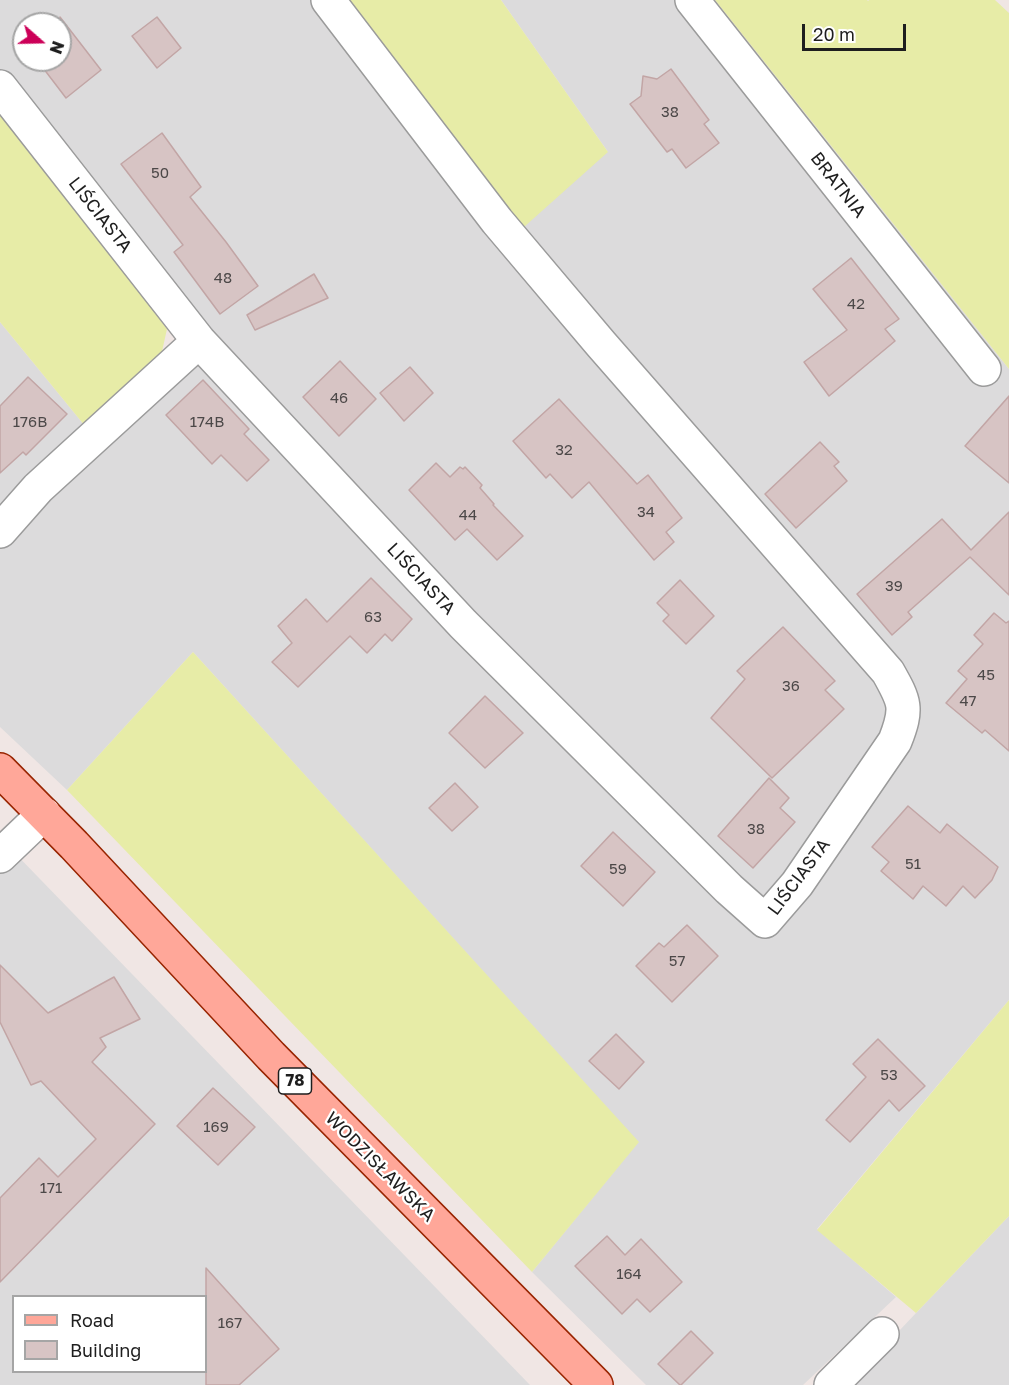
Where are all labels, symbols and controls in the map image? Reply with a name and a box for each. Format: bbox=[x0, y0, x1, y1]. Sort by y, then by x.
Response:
north arrow bbox=[12, 12, 72, 72]
scale bar bbox=[805, 12, 908, 50]
text: 20 m bbox=[813, 23, 855, 45]
text: N bbox=[46, 38, 69, 57]
house number: 38 bbox=[661, 103, 679, 121]
street label: BRATNIA bbox=[806, 148, 870, 222]
house number: 50 bbox=[151, 164, 169, 182]
street label: LIŚCIASTA bbox=[64, 173, 136, 257]
house number: 48 bbox=[214, 269, 232, 287]
house number: 42 bbox=[847, 295, 865, 313]
house number: 46 bbox=[330, 389, 348, 407]
house number: 176B bbox=[13, 413, 47, 431]
house number: 174B bbox=[190, 413, 224, 431]
house number: 32 bbox=[555, 441, 573, 459]
house number: 34 bbox=[637, 503, 655, 521]
house number: 44 bbox=[459, 506, 477, 524]
street label: LIŚCIASTA bbox=[382, 539, 460, 619]
house number: 39 bbox=[885, 577, 903, 595]
house number: 63 bbox=[364, 608, 382, 626]
house number: 45 bbox=[977, 666, 995, 684]
house number: 36 bbox=[782, 677, 800, 695]
house number: 47 bbox=[959, 692, 977, 710]
house number: 38 bbox=[747, 820, 765, 838]
street label: LIŚCIASTA bbox=[763, 834, 835, 920]
house number: 51 bbox=[905, 855, 921, 873]
house number: 59 bbox=[609, 860, 627, 878]
house number: 57 bbox=[669, 952, 685, 970]
house number: 53 bbox=[880, 1066, 898, 1084]
road number: 78 bbox=[278, 1068, 312, 1094]
street label: WODZISŁAWSKA bbox=[321, 1108, 439, 1226]
house number: 169 bbox=[203, 1118, 229, 1136]
house number: 171 bbox=[40, 1179, 62, 1197]
house number: 164 bbox=[616, 1265, 642, 1283]
legend bbox=[12, 1295, 207, 1373]
text: Road bbox=[70, 1309, 114, 1331]
house number: 167 bbox=[218, 1314, 242, 1332]
text: Building bbox=[70, 1339, 141, 1361]

